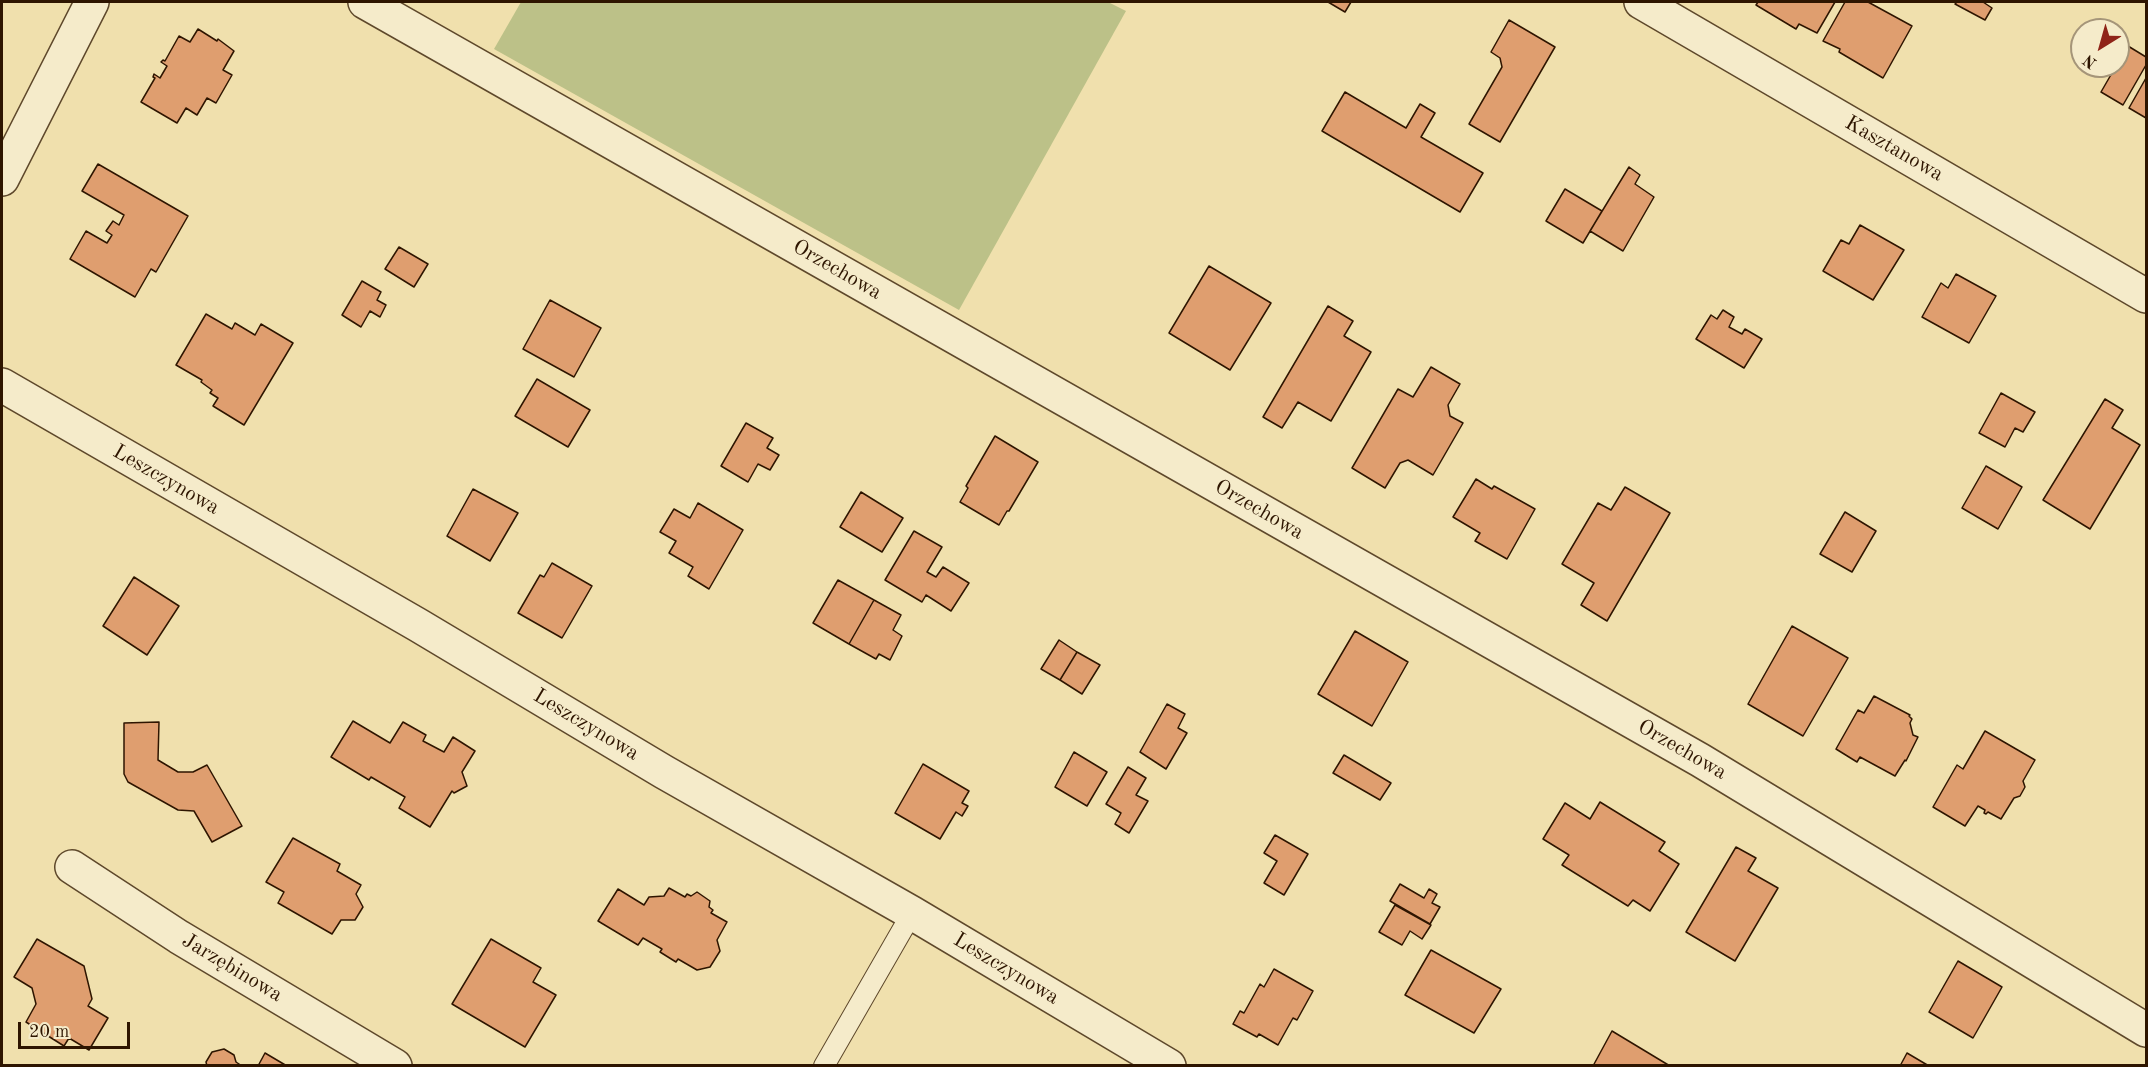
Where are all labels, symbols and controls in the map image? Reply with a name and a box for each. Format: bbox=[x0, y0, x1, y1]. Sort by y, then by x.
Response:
north arrow bbox=[2070, 18, 2130, 78]
text: N bbox=[2081, 51, 2100, 71]
street label: Kasztanowa bbox=[1840, 111, 1948, 187]
street label: Orzechowa bbox=[788, 234, 886, 306]
street label: Leszczynowa bbox=[108, 439, 224, 521]
street label: Orzechowa bbox=[1210, 474, 1308, 546]
street label: Leszczynowa bbox=[528, 684, 644, 766]
street label: Orzechowa bbox=[1633, 714, 1731, 786]
street label: Jarzębinowa bbox=[177, 928, 287, 1008]
street label: Leszczynowa bbox=[948, 928, 1064, 1010]
scale bar bbox=[21, 1010, 134, 1048]
text: 20 m bbox=[29, 1023, 69, 1041]

